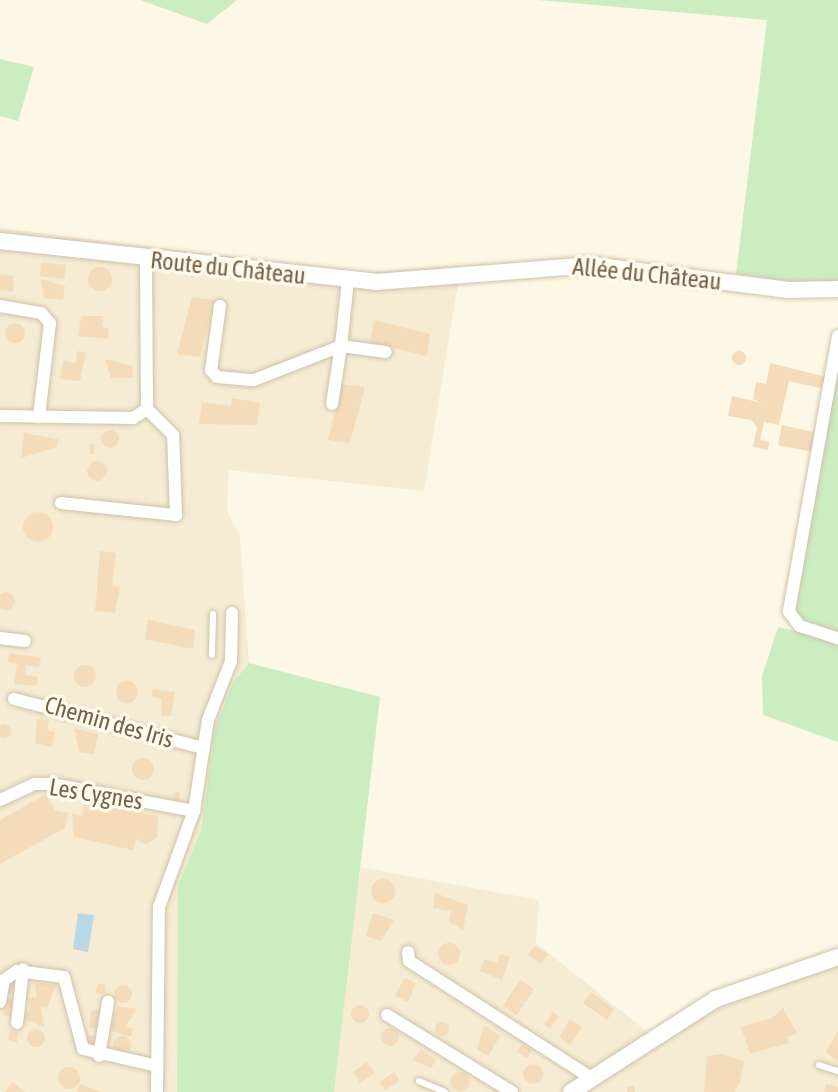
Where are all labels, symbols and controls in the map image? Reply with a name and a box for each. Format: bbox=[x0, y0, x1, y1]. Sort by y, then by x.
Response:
street label: Route du Château bbox=[149, 246, 307, 290]
street label: Allée du Château bbox=[571, 252, 723, 296]
street label: Chemin des Iris bbox=[41, 690, 177, 754]
street label: Les Cygnes bbox=[47, 772, 145, 816]

